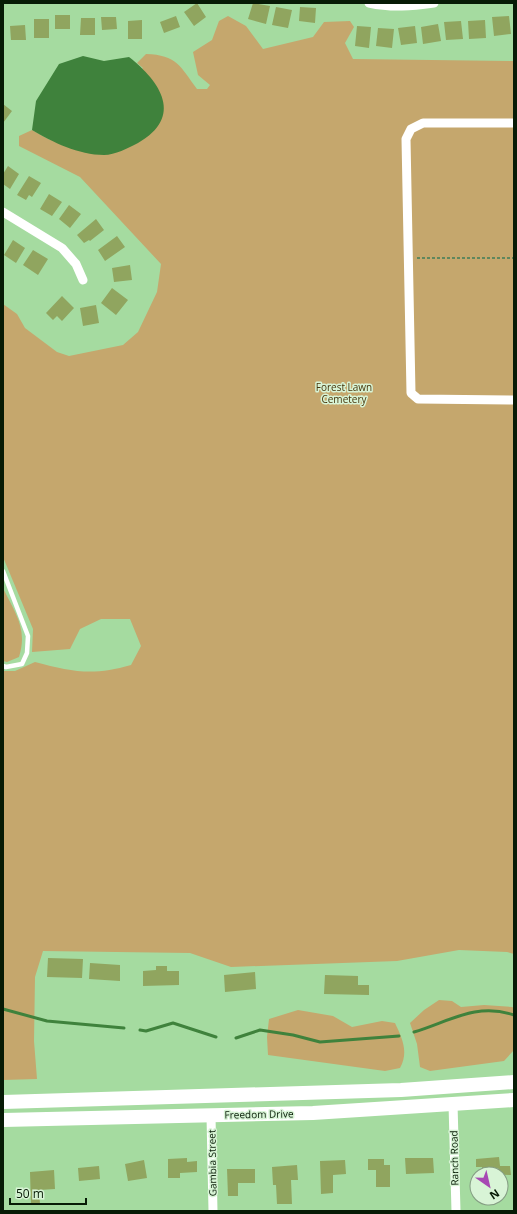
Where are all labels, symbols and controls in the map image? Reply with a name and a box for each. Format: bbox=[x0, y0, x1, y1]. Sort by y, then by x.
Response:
park label: Forest Lawn Cemetery bbox=[316, 380, 372, 406]
street label: Freedom Drive bbox=[224, 1106, 294, 1122]
street label: Gambia Street bbox=[204, 1129, 220, 1197]
street label: Ranch Road bbox=[447, 1130, 461, 1186]
north arrow bbox=[469, 1166, 509, 1206]
scale bar bbox=[10, 1180, 86, 1206]
text: 50 m bbox=[16, 1185, 44, 1202]
text: N bbox=[487, 1186, 503, 1203]

